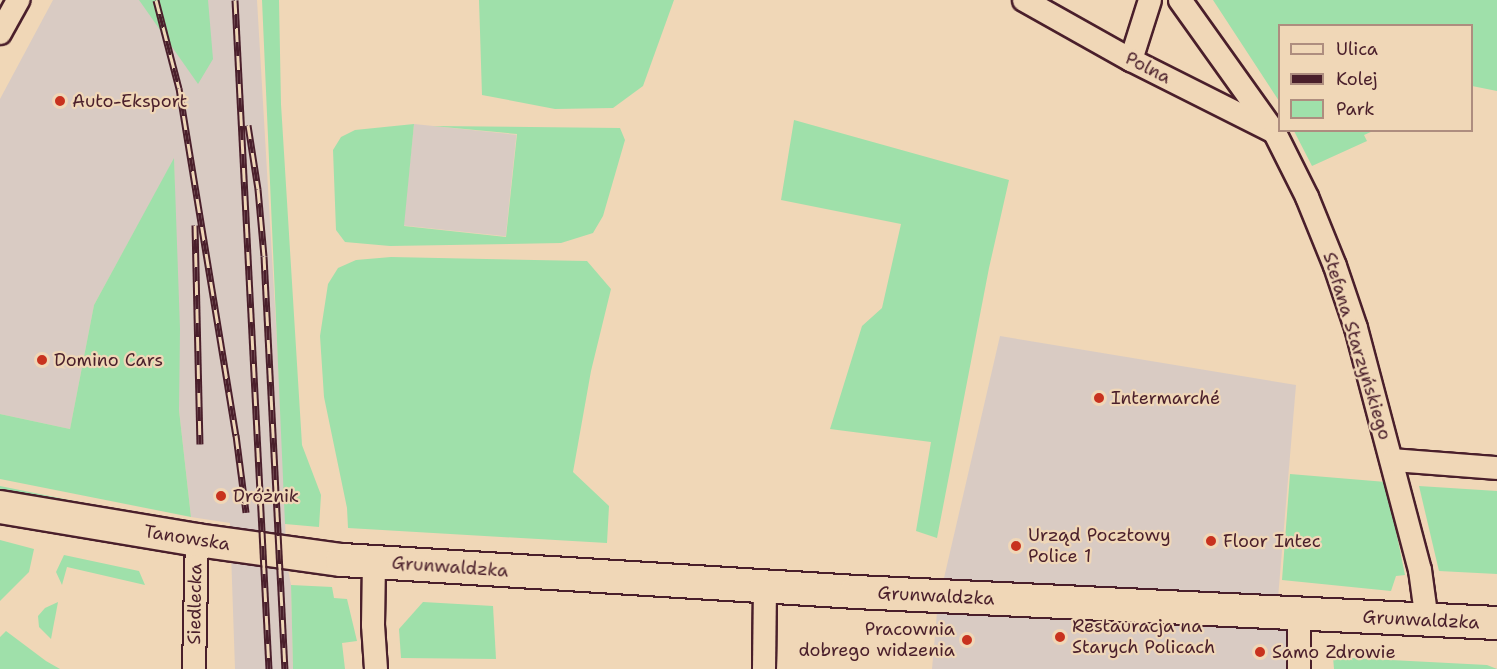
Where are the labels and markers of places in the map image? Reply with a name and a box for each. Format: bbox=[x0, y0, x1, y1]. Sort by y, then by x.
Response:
place label: Auto-Eksport bbox=[72, 90, 187, 112]
marker: Auto-Eksport bbox=[53, 94, 67, 108]
place label: Domino Cars bbox=[54, 349, 163, 371]
marker: Domino Cars bbox=[35, 353, 49, 367]
place label: Intermarché bbox=[1111, 387, 1220, 409]
marker: Intermarché bbox=[1092, 391, 1106, 405]
place label: Dróżnik bbox=[233, 485, 299, 507]
marker: Dróżnik bbox=[214, 489, 228, 503]
place label: Urząd Pocztowy Police 1 bbox=[1028, 525, 1171, 568]
place label: Floor Intec bbox=[1223, 530, 1321, 552]
marker: Floor Intec bbox=[1204, 534, 1218, 548]
marker: Urząd Pocztowy Police 1 bbox=[1009, 539, 1023, 553]
place label: Restauracja na Starych Policach bbox=[1072, 616, 1215, 658]
place label: Pracownia dobrego widzenia bbox=[798, 619, 955, 662]
marker: Restauracja na Starych Policach bbox=[1053, 630, 1067, 644]
marker: Pracownia dobrego widzenia bbox=[960, 633, 974, 647]
place label: Samo Zdrowie bbox=[1272, 641, 1396, 663]
marker: Samo Zdrowie bbox=[1253, 645, 1267, 659]

